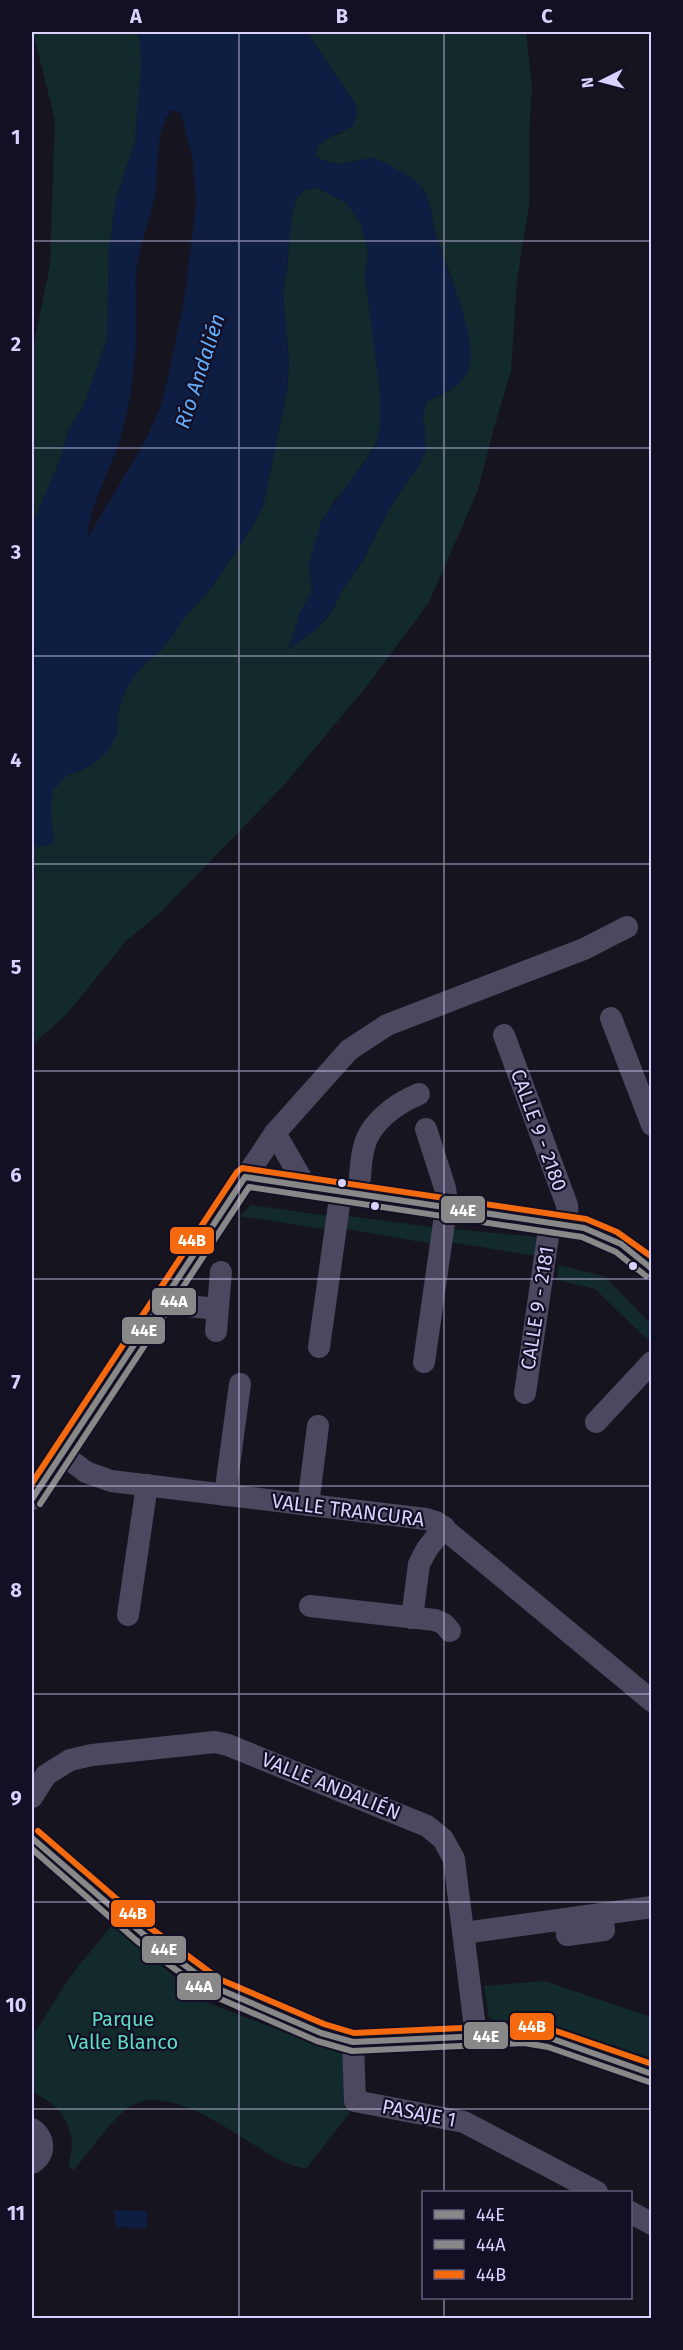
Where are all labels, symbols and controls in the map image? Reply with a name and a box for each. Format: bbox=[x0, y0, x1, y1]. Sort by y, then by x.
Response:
text: A bbox=[129, 4, 143, 28]
text: B bbox=[336, 4, 348, 28]
text: C bbox=[541, 4, 553, 28]
north arrow bbox=[572, 51, 632, 111]
text: N bbox=[578, 76, 598, 89]
text: 1 bbox=[11, 125, 21, 149]
water label: Río Andalién bbox=[169, 310, 231, 432]
text: 2 bbox=[11, 332, 21, 356]
text: 3 bbox=[10, 540, 21, 564]
text: 4 bbox=[10, 748, 22, 772]
text: 5 bbox=[11, 955, 22, 979]
street label: CALLE 9 - 2180 bbox=[506, 1066, 572, 1194]
text: 6 bbox=[10, 1163, 22, 1187]
unlabelled marker bbox=[336, 1177, 348, 1189]
line badge: 44E bbox=[440, 1195, 486, 1224]
unlabelled marker bbox=[369, 1200, 381, 1212]
text: 44E bbox=[450, 1201, 476, 1220]
line badge: 44B bbox=[169, 1226, 215, 1255]
text: 44B bbox=[178, 1231, 206, 1250]
street label: CALLE 9 - 2181 bbox=[515, 1244, 559, 1372]
unlabelled marker bbox=[627, 1260, 639, 1272]
line badge: 44A bbox=[151, 1287, 197, 1316]
text: 44A bbox=[160, 1292, 188, 1311]
line badge: 44E bbox=[121, 1316, 166, 1345]
text: 44E bbox=[131, 1321, 157, 1340]
text: 7 bbox=[11, 1370, 21, 1394]
street label: VALLE TRANCURA bbox=[270, 1489, 426, 1531]
text: 8 bbox=[10, 1578, 22, 1602]
street label: VALLE ANDALIÉN bbox=[258, 1747, 404, 1825]
text: 9 bbox=[10, 1786, 22, 1810]
line badge: 44B bbox=[110, 1899, 156, 1928]
text: 44B bbox=[119, 1904, 147, 1923]
line badge: 44E bbox=[141, 1935, 187, 1964]
text: 44E bbox=[151, 1940, 177, 1959]
line badge: 44A bbox=[176, 1972, 222, 2001]
text: 44A bbox=[185, 1977, 213, 1996]
text: 10 bbox=[6, 1993, 26, 2017]
park label: Parque Valle Blanco bbox=[68, 2007, 178, 2054]
line badge: 44B bbox=[509, 2012, 555, 2041]
text: 44B bbox=[518, 2017, 546, 2036]
line badge: 44E bbox=[463, 2021, 509, 2050]
text: 44E bbox=[473, 2027, 499, 2046]
street label: PASAJE 1 bbox=[380, 2094, 458, 2132]
legend bbox=[422, 2191, 632, 2299]
text: 11 bbox=[7, 2201, 25, 2225]
text: 44E bbox=[476, 2204, 505, 2226]
text: 44A bbox=[476, 2234, 506, 2256]
text: 44B bbox=[476, 2264, 506, 2286]

